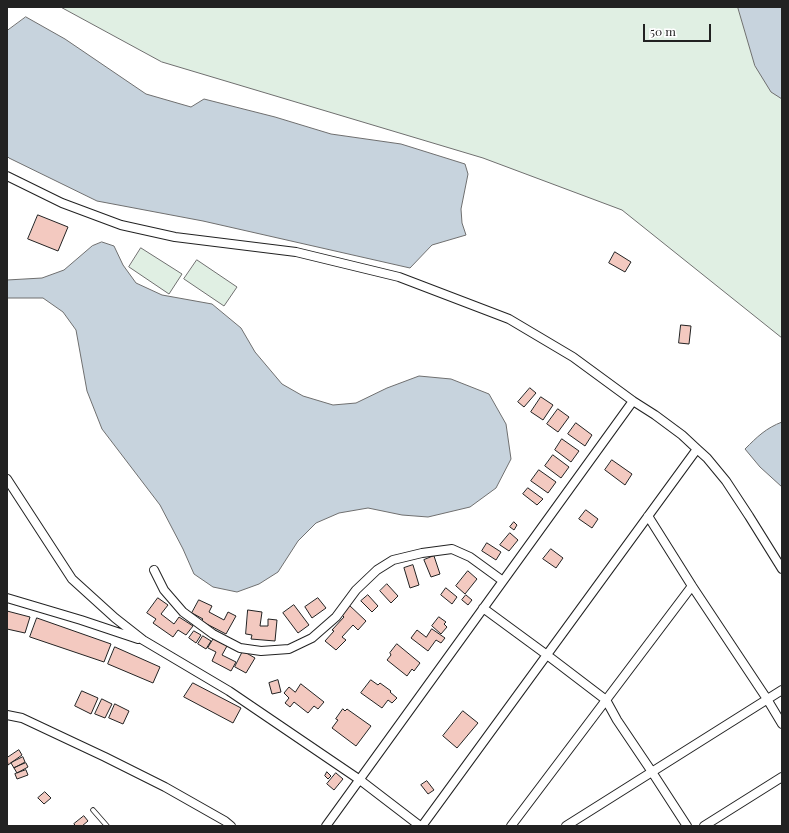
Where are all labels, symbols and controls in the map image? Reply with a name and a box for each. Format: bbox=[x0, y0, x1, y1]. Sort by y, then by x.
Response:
scale bar bbox=[645, 16, 713, 42]
text: 50 m bbox=[650, 23, 676, 39]

